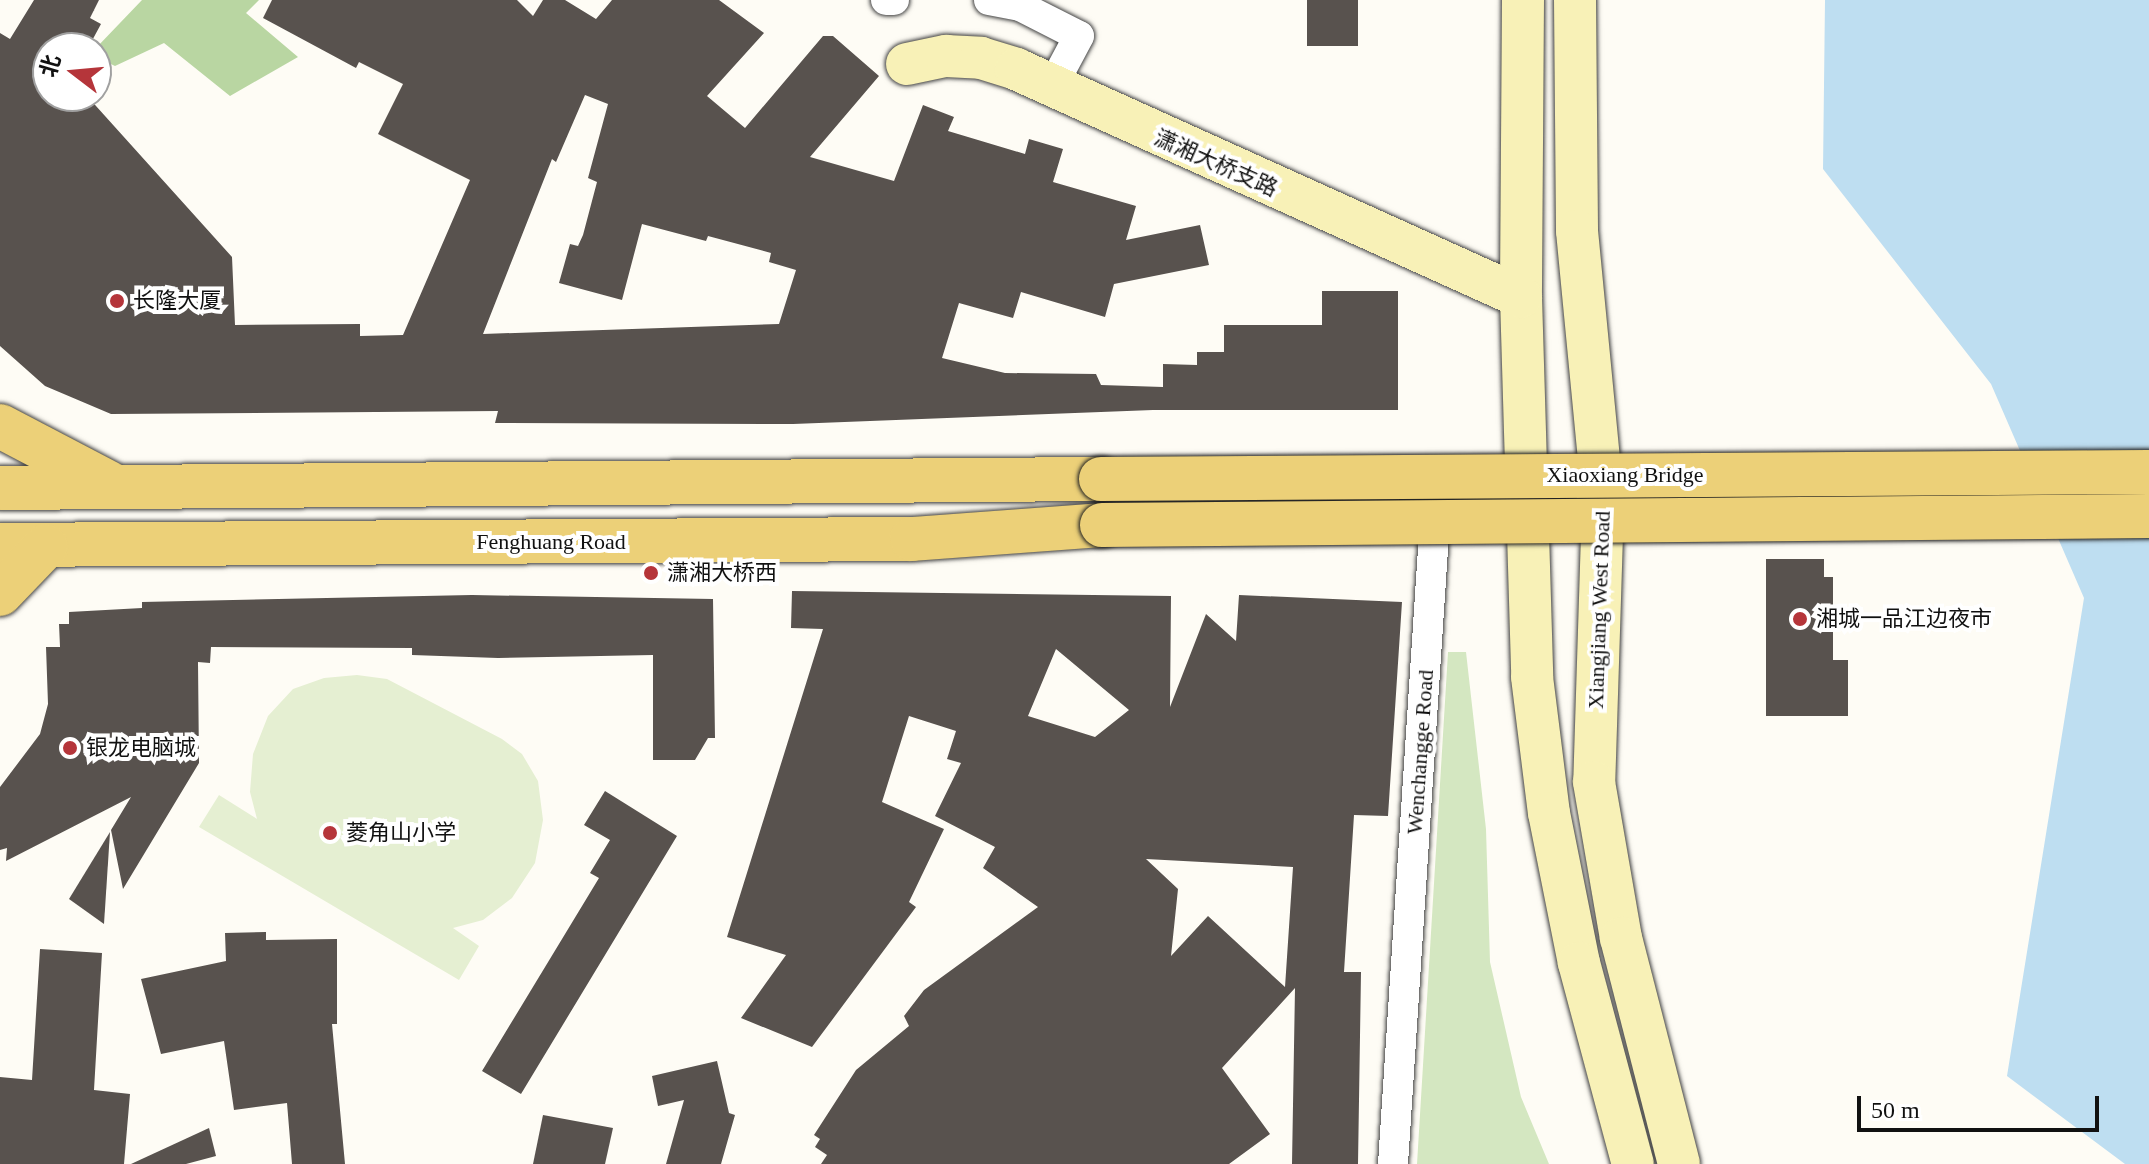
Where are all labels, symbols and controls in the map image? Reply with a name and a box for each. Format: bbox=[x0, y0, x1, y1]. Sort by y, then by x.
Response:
north arrow bbox=[32, 32, 112, 112]
text: 北 bbox=[35, 52, 65, 80]
street label: 潇湘大桥支路 bbox=[1150, 124, 1282, 202]
place label: 长隆大厦 bbox=[133, 288, 221, 314]
marker: 长隆大厦 bbox=[108, 292, 126, 310]
street label: Xiaoxiang Bridge bbox=[1546, 462, 1704, 488]
street label: Xiangjiang West Road bbox=[1582, 510, 1616, 710]
street label: Fenghuang Road bbox=[476, 529, 626, 555]
place label: 潇湘大桥西 bbox=[667, 560, 777, 586]
marker: 潇湘大桥西 bbox=[642, 564, 660, 582]
place label: 湘城一品江边夜市 bbox=[1816, 606, 1992, 632]
marker: 湘城一品江边夜市 bbox=[1791, 610, 1809, 628]
street label: Wenchangge Road bbox=[1401, 669, 1439, 835]
place label: 银龙电脑城 bbox=[86, 735, 196, 761]
marker: 银龙电脑城 bbox=[61, 739, 79, 757]
place label: 菱角山小学 bbox=[346, 820, 456, 846]
marker: 菱角山小学 bbox=[321, 824, 339, 842]
scale bar bbox=[1861, 1080, 2103, 1130]
text: 50 m bbox=[1871, 1097, 1920, 1123]

